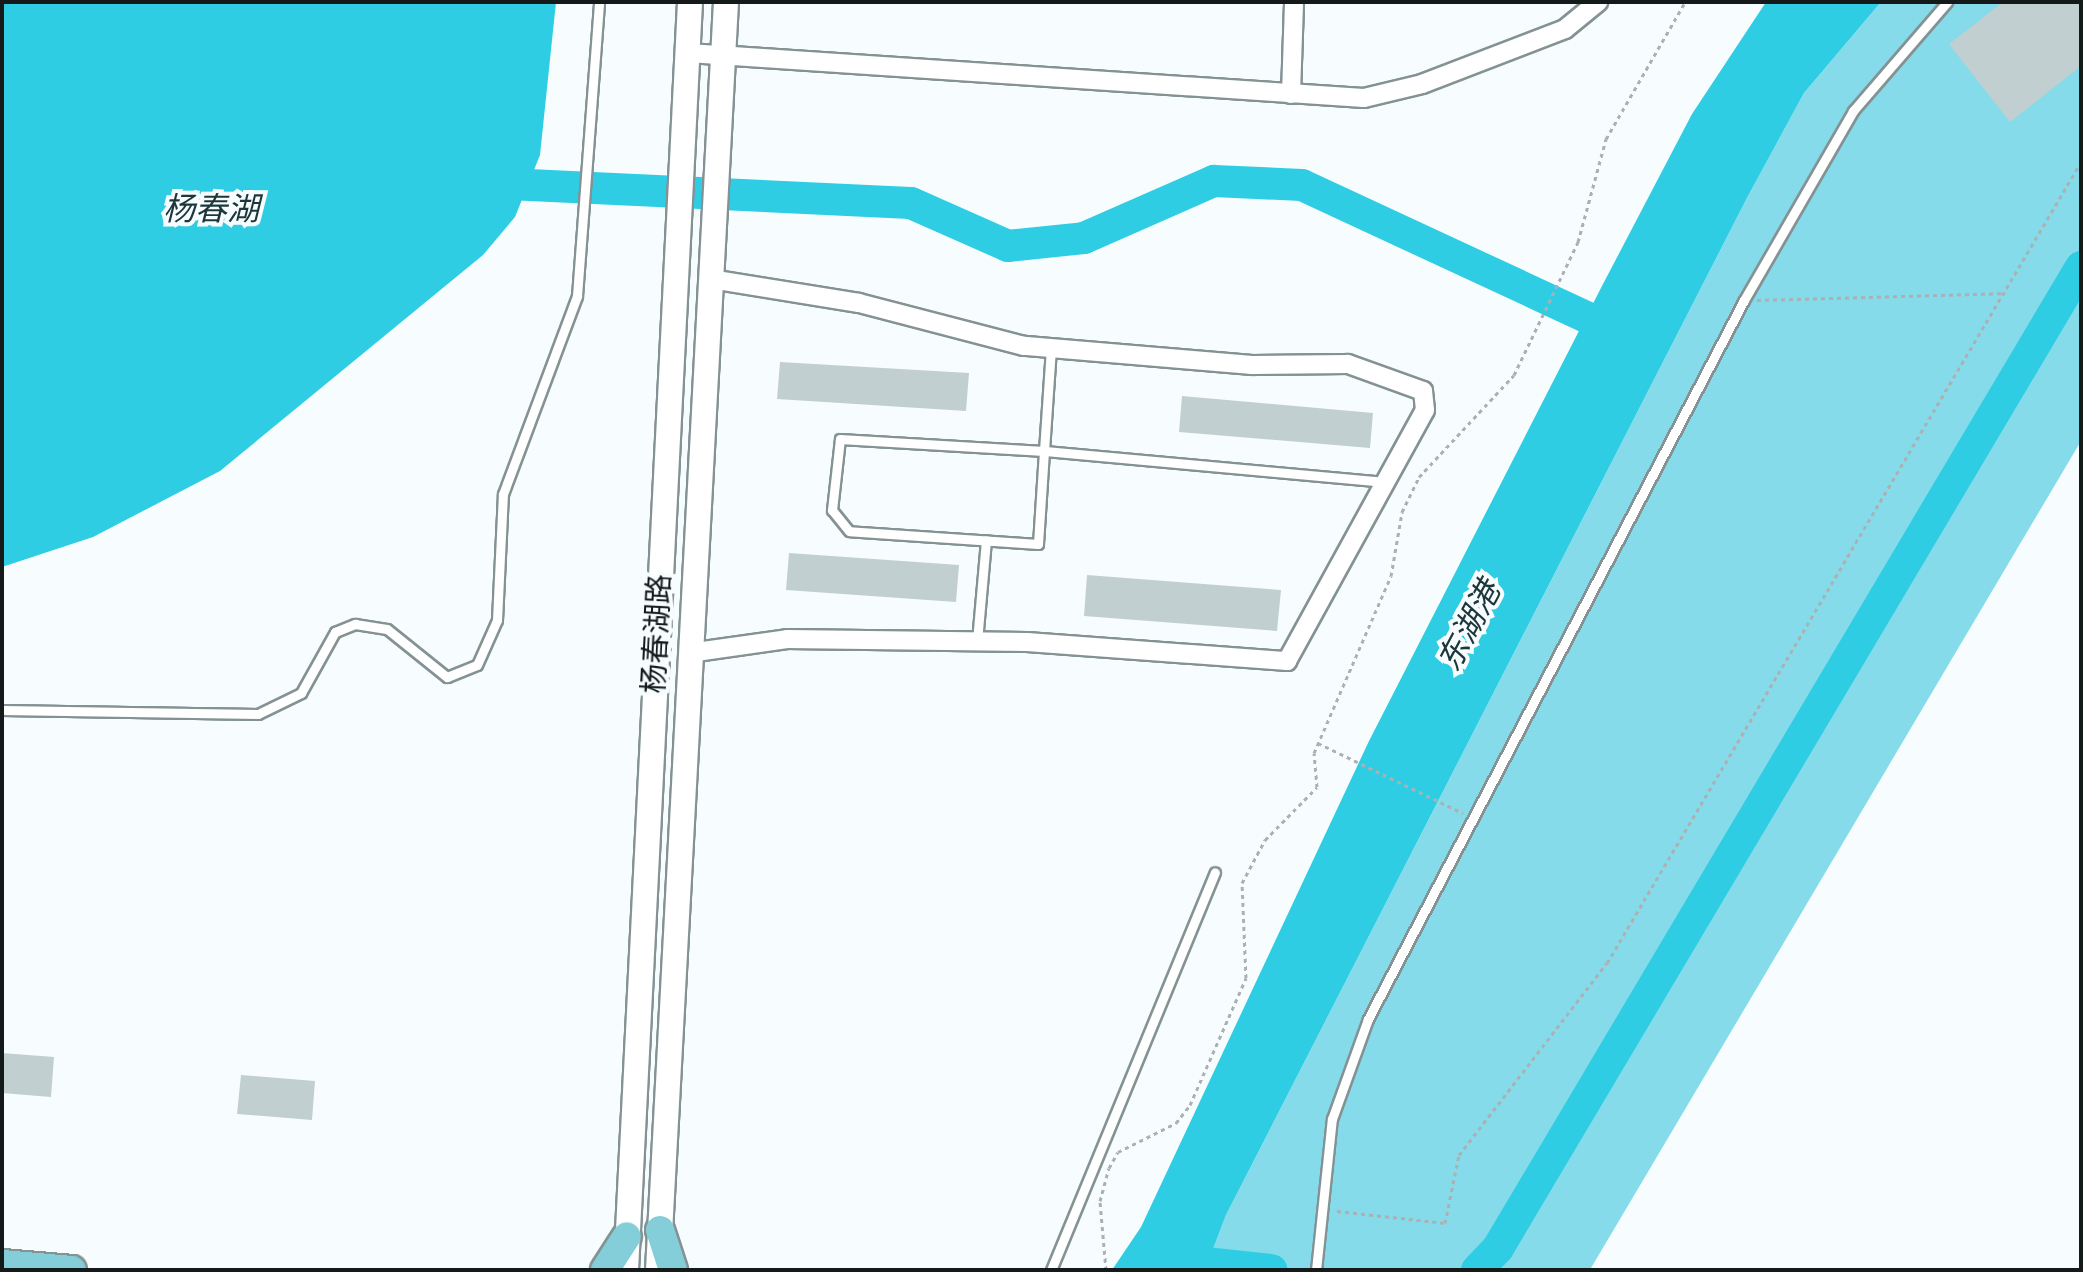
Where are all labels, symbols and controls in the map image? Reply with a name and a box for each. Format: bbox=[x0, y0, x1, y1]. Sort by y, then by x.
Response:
water label: 杨春湖 bbox=[163, 192, 259, 230]
street label: 杨春湖路 bbox=[637, 573, 679, 695]
water label: 东湖港 bbox=[1432, 576, 1510, 678]

